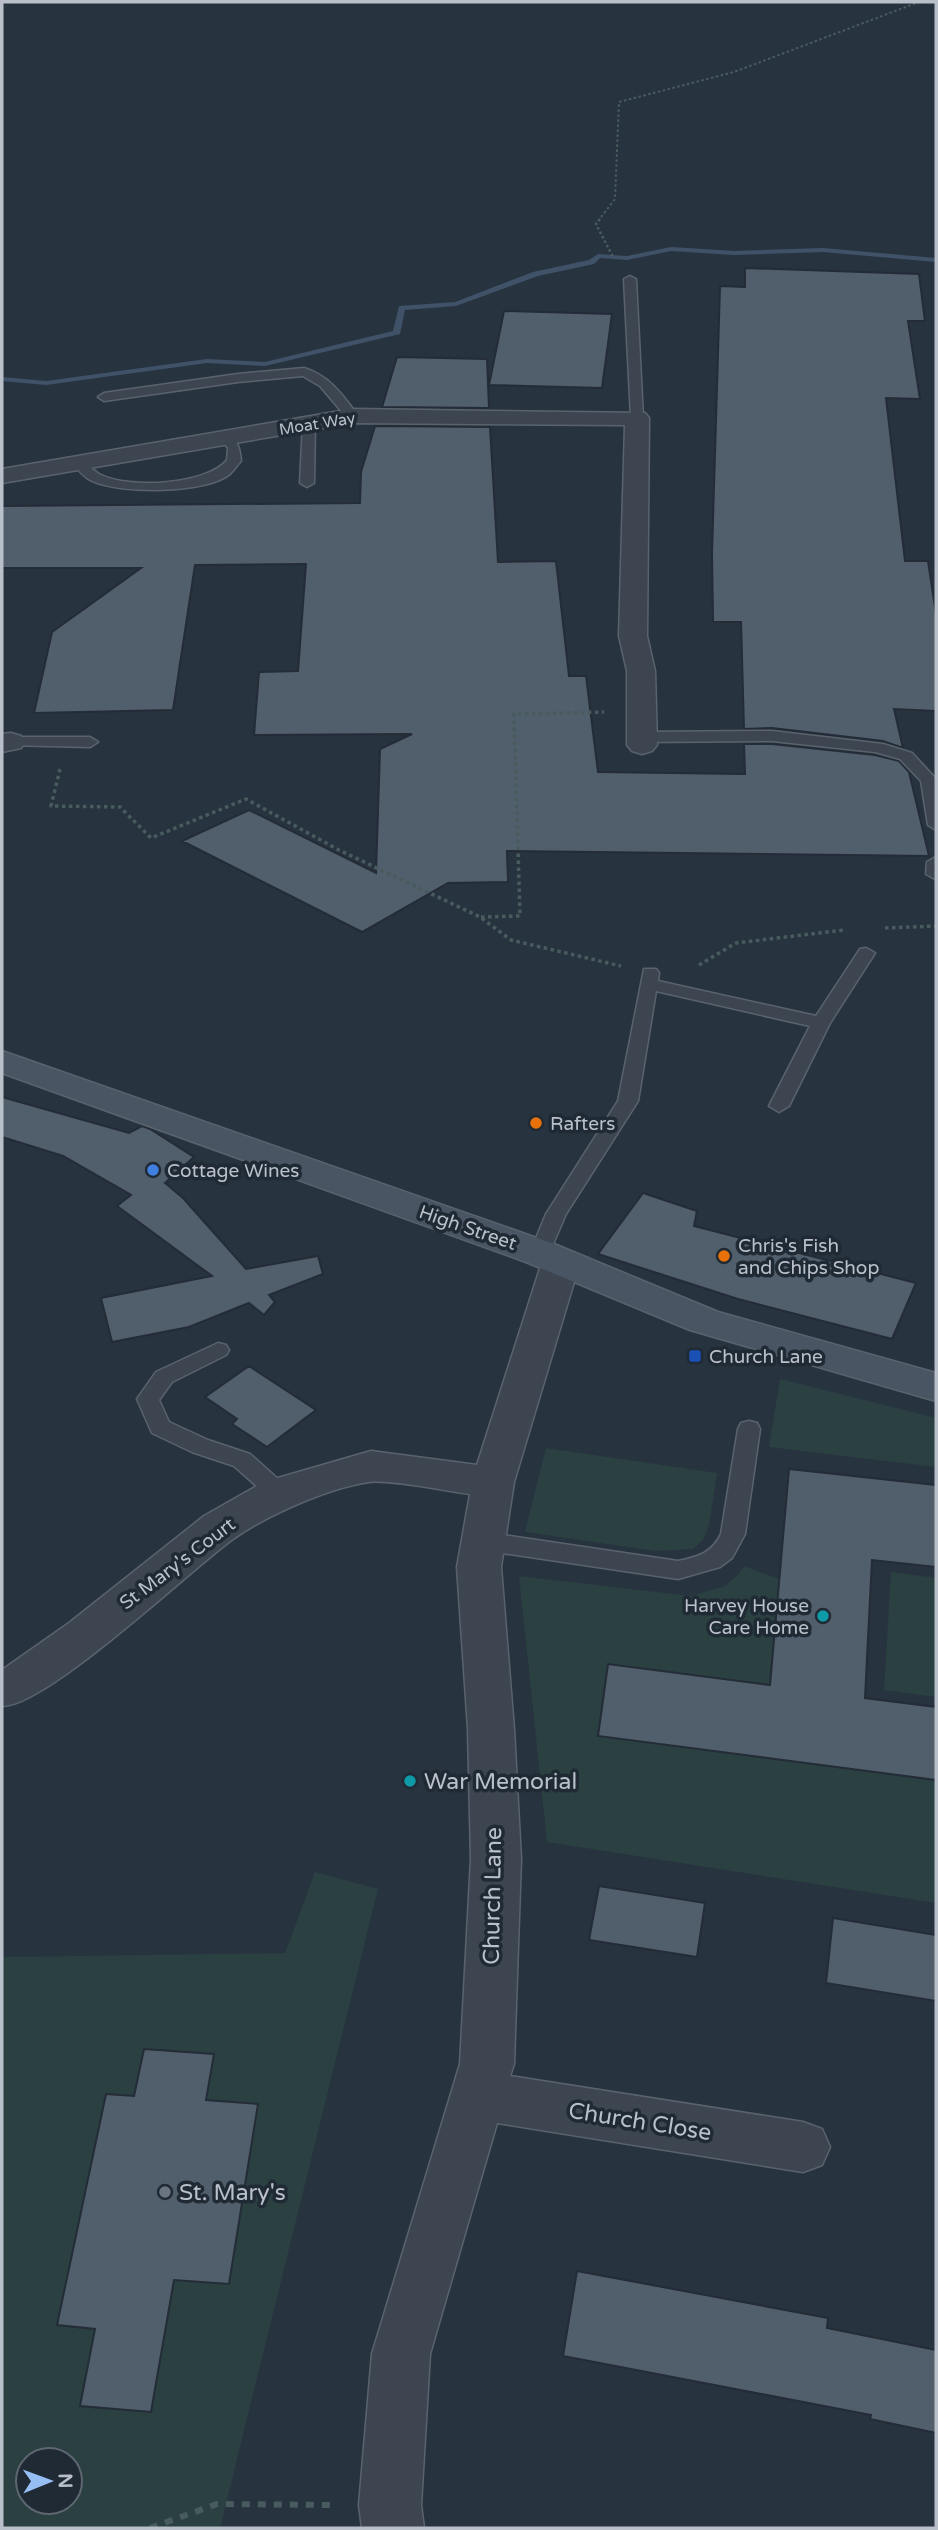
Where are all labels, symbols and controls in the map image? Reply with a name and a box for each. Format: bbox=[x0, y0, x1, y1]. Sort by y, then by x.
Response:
street label: Moat Way bbox=[278, 408, 357, 440]
place label: Rafters bbox=[550, 1113, 615, 1135]
marker: Rafters bbox=[528, 1115, 544, 1131]
place label: Cottage Wines bbox=[167, 1160, 299, 1182]
marker: Cottage Wines bbox=[145, 1162, 161, 1178]
street label: High Street bbox=[416, 1201, 519, 1255]
place label: Chris's Fish and Chips Shop bbox=[738, 1235, 879, 1279]
marker: Chris's Fish and Chips Shop bbox=[716, 1248, 732, 1264]
place label: Church Lane bbox=[709, 1346, 823, 1368]
marker: Church Lane bbox=[687, 1348, 703, 1364]
street label: St Mary's Court bbox=[116, 1513, 240, 1614]
place label: Harvey House Care Home bbox=[684, 1595, 809, 1639]
marker: Harvey House Care Home bbox=[815, 1608, 831, 1624]
place label: War Memorial bbox=[424, 1768, 577, 1796]
marker: War Memorial bbox=[402, 1773, 418, 1789]
street label: Church Lane bbox=[478, 1827, 508, 1965]
street label: Church Close bbox=[566, 2097, 713, 2147]
place label: St. Mary's bbox=[179, 2179, 286, 2207]
marker: St. Mary's bbox=[157, 2184, 173, 2200]
north arrow bbox=[14, 2446, 84, 2516]
text: N bbox=[54, 2473, 76, 2489]

